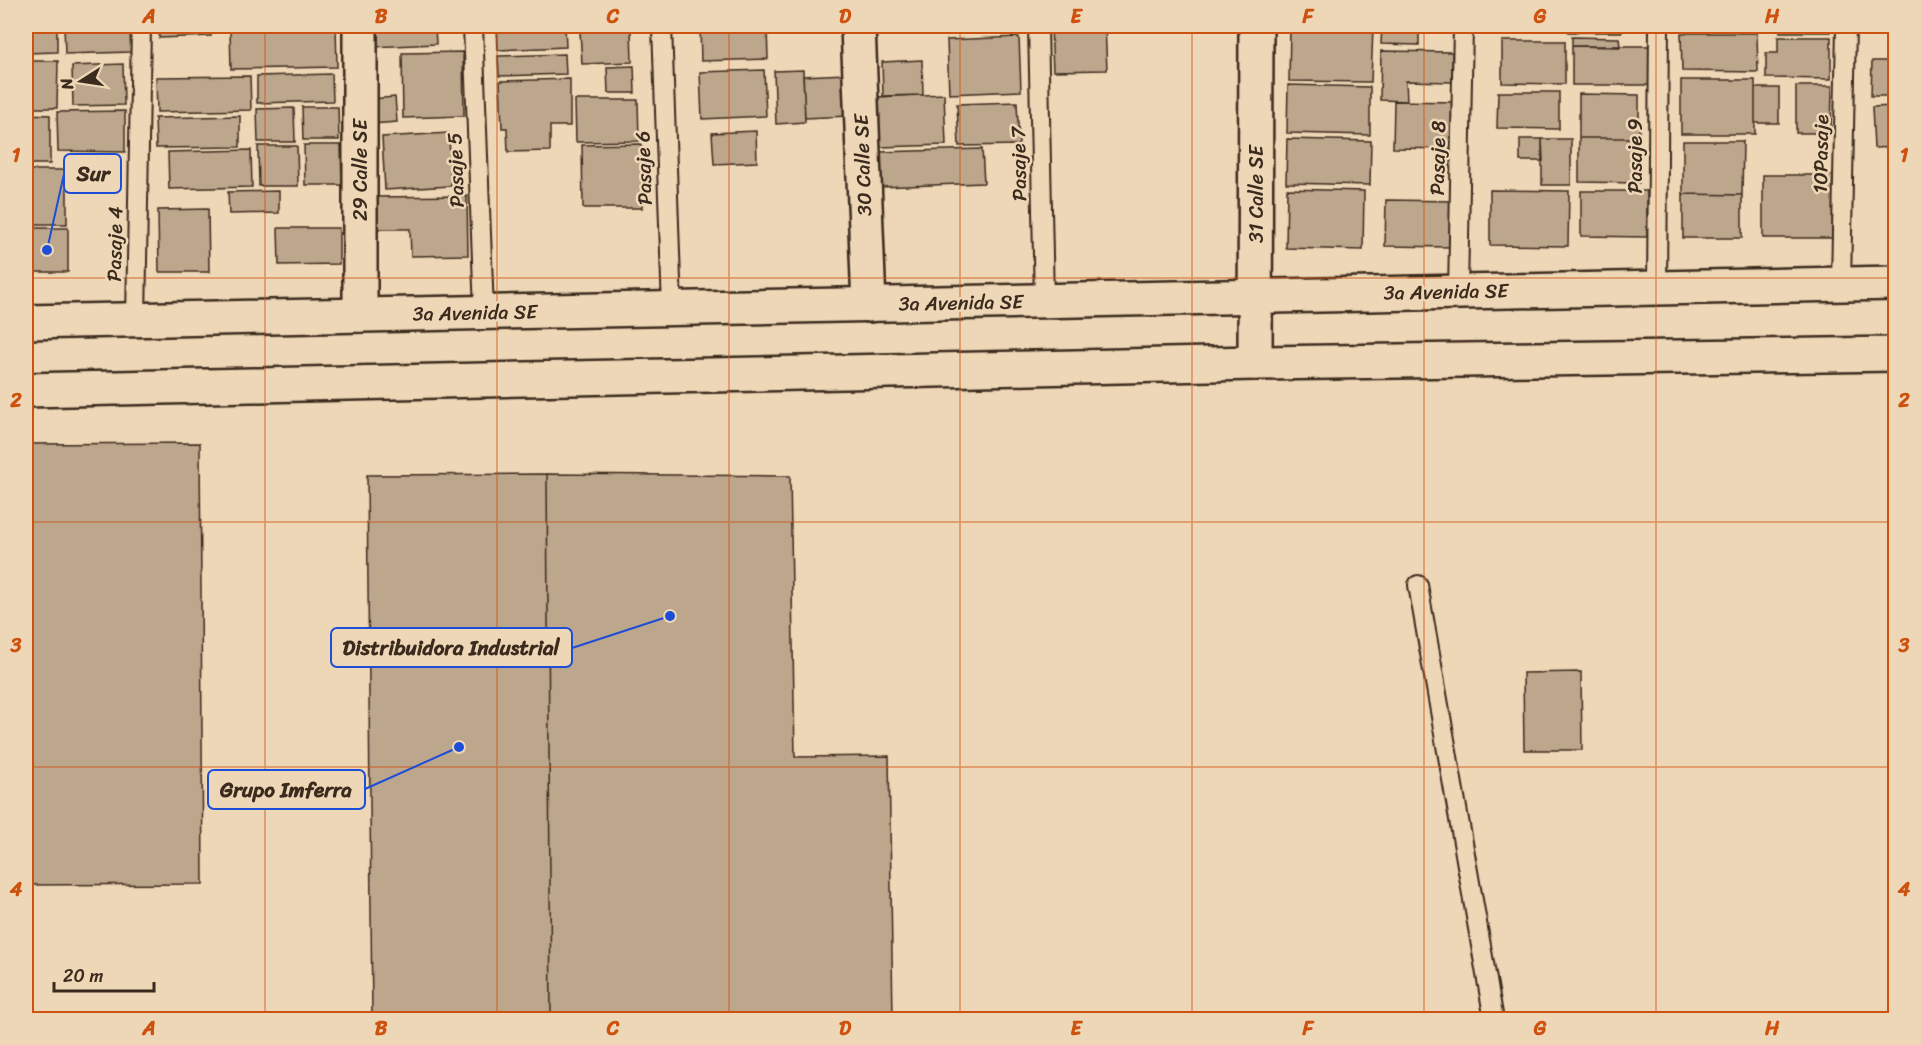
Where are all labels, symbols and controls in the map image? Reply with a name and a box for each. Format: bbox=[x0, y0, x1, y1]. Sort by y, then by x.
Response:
text: A bbox=[141, 0, 156, 34]
text: B bbox=[375, 0, 388, 34]
text: C bbox=[606, 0, 620, 34]
text: D bbox=[839, 0, 852, 34]
text: E bbox=[1070, 0, 1083, 34]
text: F bbox=[1302, 0, 1315, 34]
text: G bbox=[1533, 0, 1547, 34]
text: H bbox=[1764, 0, 1780, 34]
north arrow bbox=[51, 51, 111, 111]
text: N bbox=[51, 75, 82, 93]
street label: 30 Calle SE bbox=[844, 112, 882, 217]
street label: 10Pasaje bbox=[1803, 114, 1839, 194]
street label: 29 Calle SE bbox=[343, 117, 378, 221]
street label: Pasaje 9 bbox=[1618, 118, 1653, 194]
street label: Pasaje 8 bbox=[1420, 120, 1456, 196]
street label: Pasaje 7 bbox=[1001, 125, 1037, 201]
street label: Pasaje 6 bbox=[625, 130, 663, 206]
street label: Pasaje 5 bbox=[437, 132, 475, 208]
text: 1 bbox=[12, 138, 21, 173]
text: 1 bbox=[1900, 138, 1909, 173]
street label: 31 Calle SE bbox=[1239, 143, 1274, 243]
callout: Sur bbox=[64, 154, 121, 193]
text: Sur bbox=[75, 155, 112, 193]
street label: Pasaje 4 bbox=[97, 206, 133, 282]
street label: 3a Avenida SE bbox=[1383, 273, 1511, 311]
street label: 3a Avenida SE bbox=[898, 284, 1026, 322]
street label: 3a Avenida SE bbox=[412, 294, 540, 332]
text: 2 bbox=[9, 383, 22, 418]
text: 2 bbox=[1897, 383, 1910, 418]
text: 3 bbox=[10, 628, 22, 663]
callout: Distribuidora Industrial bbox=[331, 628, 572, 667]
text: 3 bbox=[1898, 628, 1910, 663]
text: Distribuidora Industrial bbox=[342, 629, 561, 667]
callout: Grupo Imferra bbox=[208, 770, 365, 809]
text: Grupo Imferra bbox=[219, 771, 352, 809]
text: 4 bbox=[9, 872, 23, 907]
text: 4 bbox=[1897, 872, 1911, 907]
scale bar bbox=[54, 955, 154, 993]
text: 20 m bbox=[63, 960, 103, 992]
text: A bbox=[141, 1011, 156, 1045]
text: B bbox=[375, 1011, 388, 1045]
text: C bbox=[606, 1011, 620, 1045]
text: D bbox=[839, 1011, 852, 1045]
text: E bbox=[1070, 1011, 1083, 1045]
text: F bbox=[1302, 1011, 1315, 1045]
text: G bbox=[1533, 1011, 1547, 1045]
text: H bbox=[1764, 1011, 1780, 1045]

